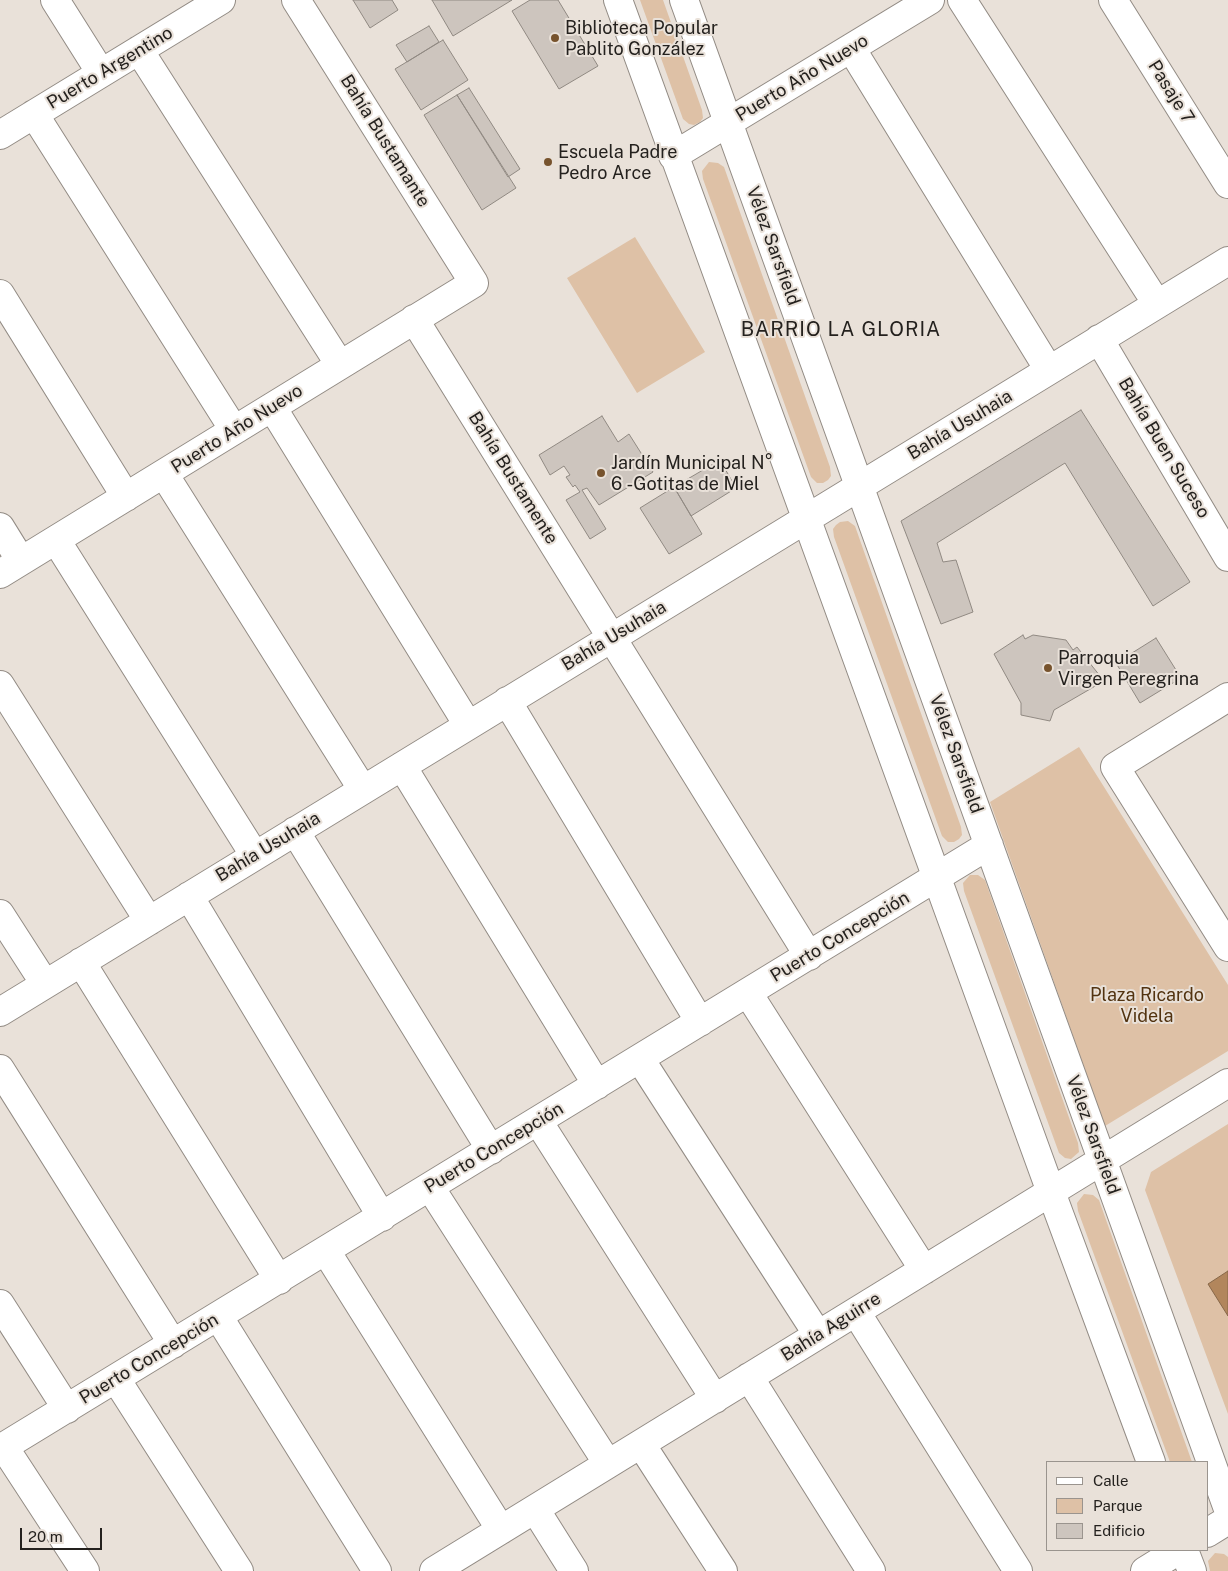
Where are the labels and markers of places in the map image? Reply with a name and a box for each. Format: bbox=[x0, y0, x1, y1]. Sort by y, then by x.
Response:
place label: Biblioteca Popular Pablito González bbox=[565, 17, 718, 59]
marker: Biblioteca Popular Pablito González bbox=[549, 32, 561, 44]
place label: Escuela Padre Pedro Arce bbox=[558, 141, 677, 183]
marker: Escuela Padre Pedro Arce bbox=[542, 156, 554, 168]
place label: Jardín Municipal N° 6 -Gotitas de Miel bbox=[611, 452, 773, 494]
marker: Jardín Municipal N° 6 -Gotitas de Miel bbox=[595, 467, 607, 479]
place label: Parroquia Virgen Peregrina bbox=[1058, 647, 1199, 690]
marker: Parroquia Virgen Peregrina bbox=[1042, 662, 1054, 674]

